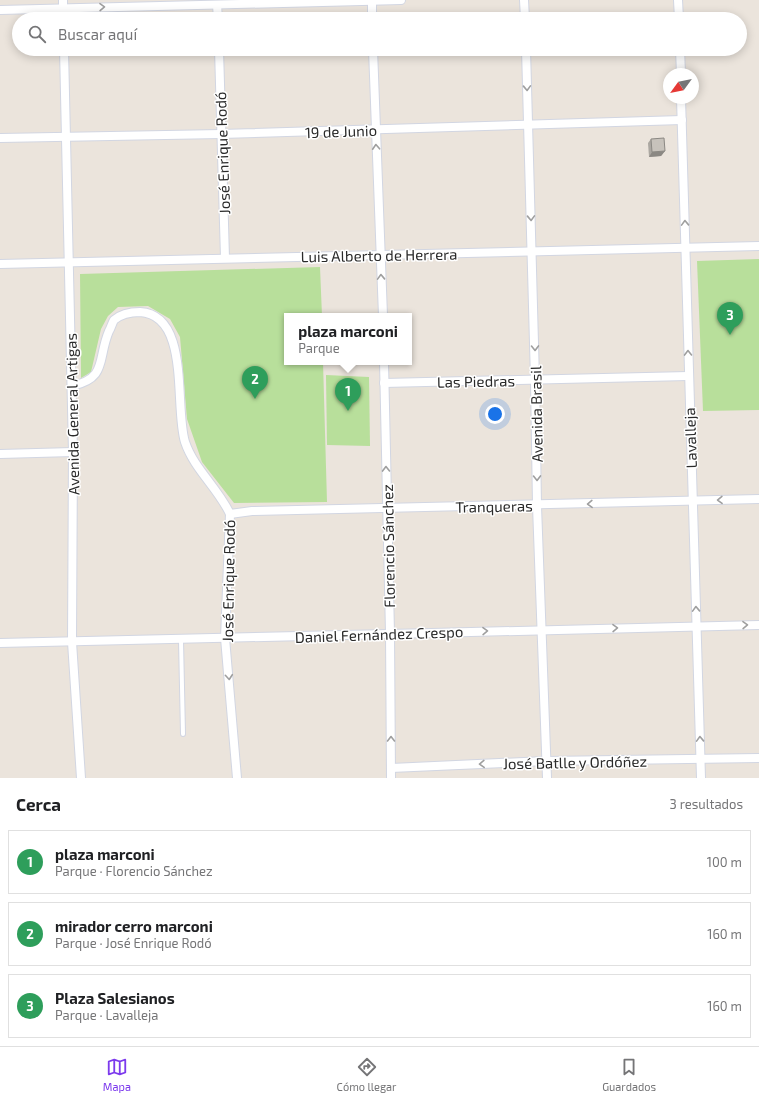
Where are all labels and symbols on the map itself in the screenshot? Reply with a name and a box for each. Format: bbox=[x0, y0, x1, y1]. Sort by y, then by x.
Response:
one-way arrow bbox=[99, 3, 105, 11]
north arrow bbox=[663, 68, 699, 104]
one-way arrow bbox=[523, 85, 531, 91]
street label: José Enrique Rodó bbox=[211, 91, 233, 215]
street label: 19 de Junio bbox=[305, 121, 377, 141]
one-way arrow bbox=[371, 144, 380, 150]
one-way arrow bbox=[527, 215, 535, 221]
one-way arrow bbox=[681, 220, 689, 226]
street label: Luis Alberto de Herrera bbox=[300, 245, 458, 265]
one-way arrow bbox=[377, 274, 386, 280]
pin: 3 bbox=[717, 302, 743, 335]
street label: Avenida General Artigas bbox=[62, 333, 82, 495]
one-way arrow bbox=[530, 345, 539, 351]
one-way arrow bbox=[683, 350, 692, 356]
street label: Avenida Brasil bbox=[526, 365, 546, 463]
pin: 2 bbox=[242, 366, 268, 399]
street label: Las Piedras bbox=[437, 371, 515, 391]
pin: 1 bbox=[335, 378, 361, 411]
your location bbox=[485, 404, 505, 424]
street label: Lavalleja bbox=[680, 407, 701, 469]
one-way arrow bbox=[382, 466, 390, 472]
one-way arrow bbox=[533, 475, 541, 481]
street label: Florencio Sánchez bbox=[378, 484, 398, 608]
street label: Tranqueras bbox=[455, 496, 533, 516]
one-way arrow bbox=[717, 496, 723, 504]
one-way arrow bbox=[587, 500, 593, 508]
street label: José Enrique Rodó bbox=[218, 519, 238, 643]
one-way arrow bbox=[692, 606, 700, 612]
one-way arrow bbox=[742, 621, 748, 629]
street label: Daniel Fernández Crespo bbox=[294, 622, 464, 646]
one-way arrow bbox=[612, 624, 618, 632]
one-way arrow bbox=[482, 626, 488, 635]
one-way arrow bbox=[224, 674, 233, 680]
one-way arrow bbox=[387, 736, 395, 742]
one-way arrow bbox=[696, 736, 704, 742]
street label: José Batlle y Ordóñez bbox=[503, 752, 647, 772]
one-way arrow bbox=[479, 759, 485, 768]

